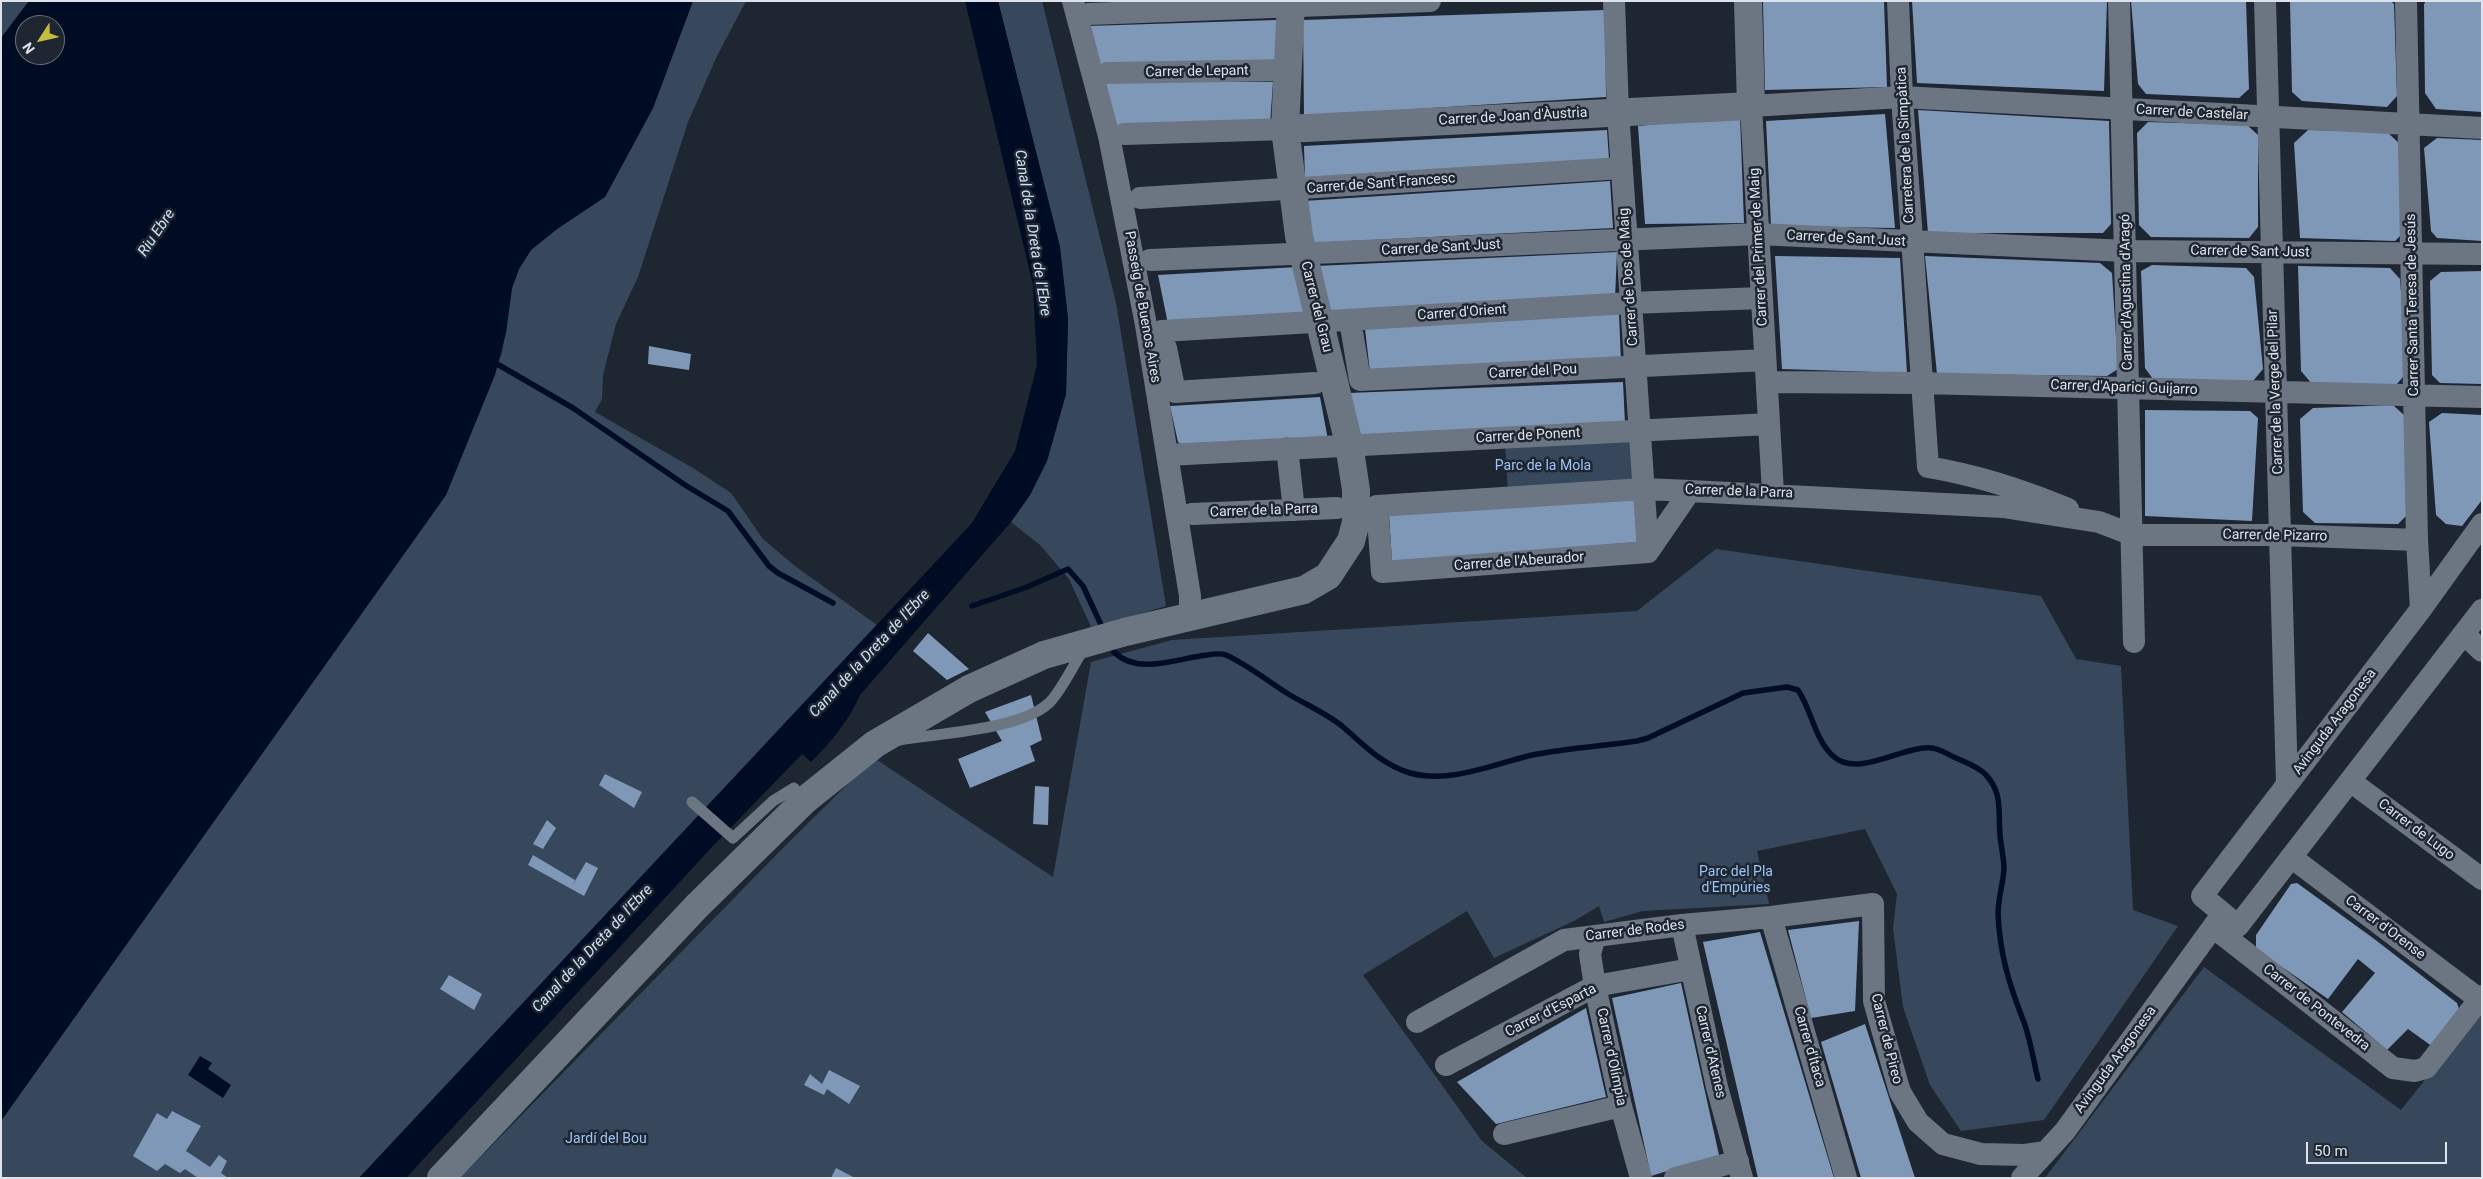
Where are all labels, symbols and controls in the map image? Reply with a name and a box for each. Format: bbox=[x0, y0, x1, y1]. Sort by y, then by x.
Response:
north arrow bbox=[15, 15, 65, 65]
text: N bbox=[19, 39, 38, 57]
street label: Carrer de Lepant bbox=[1145, 63, 1249, 81]
street label: Carretera de la Simpàtica bbox=[1894, 66, 1918, 224]
street label: Carrer de Castelar bbox=[2136, 102, 2248, 124]
street label: Carrer de Joan d'Àustria bbox=[1438, 105, 1588, 129]
water label: Canal de la Dreta de l'Ebre bbox=[1010, 148, 1054, 318]
street label: Carrer del Primer de Maig bbox=[1746, 167, 1772, 327]
street label: Carrer de Sant Francesc bbox=[1306, 170, 1456, 198]
water label: Riu Ebre bbox=[135, 206, 179, 260]
street label: Carrer de Dos de Maig bbox=[1616, 207, 1642, 347]
street label: Carrer d'Agustina d'Aragó bbox=[2117, 214, 2137, 370]
street label: Carrer Santa Teresa de Jesús bbox=[2403, 214, 2423, 396]
street label: Carrer de Sant Just bbox=[1786, 227, 1906, 251]
street label: Passeig de Buenos Aires bbox=[1120, 230, 1164, 384]
street label: Carrer de Sant Just bbox=[1381, 236, 1501, 260]
street label: Carrer de Sant Just bbox=[2190, 243, 2310, 261]
street label: Carrer del Grau bbox=[1297, 260, 1335, 354]
street label: Carrer d'Orient bbox=[1417, 301, 1507, 325]
street label: Carrer de la Verge del Pilar bbox=[2265, 309, 2287, 475]
street label: Carrer del Pou bbox=[1488, 361, 1578, 383]
street label: Carrer d'Aparici Guijarro bbox=[2050, 377, 2198, 399]
street label: Carrer de Ponent bbox=[1475, 425, 1581, 447]
park label: Parc de la Mola bbox=[1495, 458, 1591, 474]
street label: Carrer de la Parra bbox=[1685, 482, 1793, 502]
street label: Carrer de la Parra bbox=[1210, 501, 1318, 521]
street label: Carrer de Pizarro bbox=[2223, 527, 2327, 545]
street label: Carrer de l'Abeurador bbox=[1453, 549, 1585, 575]
water label: Canal de la Dreta de l'Ebre bbox=[806, 586, 934, 722]
street label: Avinguda Aragonesa bbox=[2290, 666, 2380, 778]
street label: Carrer de Lugo bbox=[2374, 796, 2458, 864]
park label: Parc del Pla d'Empúries bbox=[1699, 864, 1773, 896]
water label: Canal de la Dreta de l'Ebre bbox=[529, 881, 657, 1017]
street label: Carrer d'Orense bbox=[2342, 892, 2428, 964]
street label: Carrer de Rodes bbox=[1585, 917, 1685, 945]
street label: Carrer de Pontevedra bbox=[2259, 961, 2373, 1055]
street label: Carrer d'Esparta bbox=[1503, 981, 1599, 1041]
street label: Carrer de Pireo bbox=[1867, 992, 1905, 1086]
street label: Avinguda Aragonesa bbox=[2071, 1003, 2161, 1117]
street label: Carrer d'Atenes bbox=[1691, 1004, 1729, 1100]
street label: Carrer d'Ítaca bbox=[1789, 1005, 1829, 1089]
street label: Carrer d'Olímpia bbox=[1592, 1006, 1630, 1108]
park label: Jardí del Bou bbox=[565, 1131, 647, 1147]
scale bar bbox=[2308, 1132, 2449, 1164]
text: 50 m bbox=[2314, 1142, 2348, 1160]

